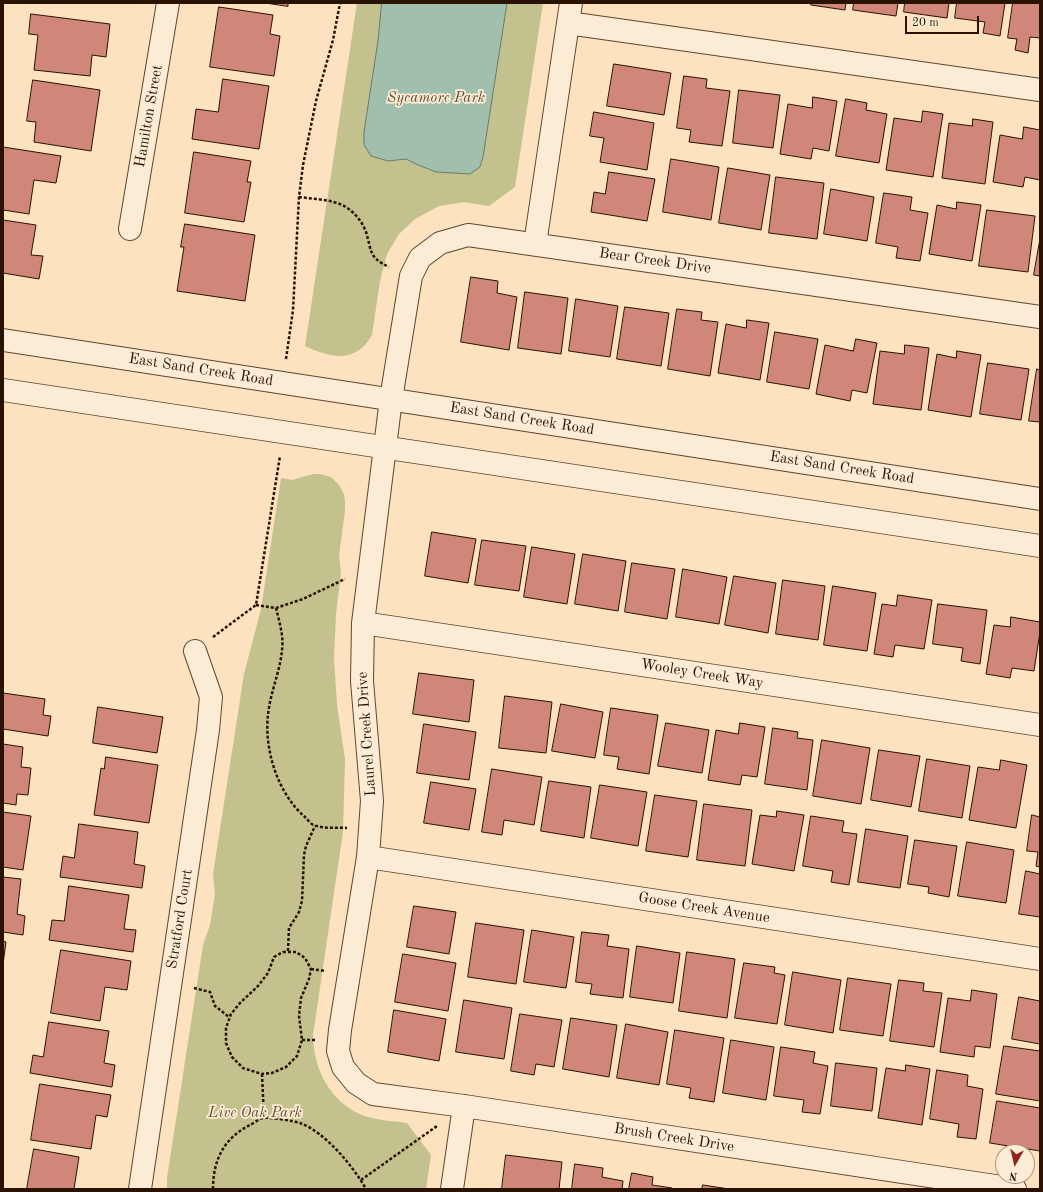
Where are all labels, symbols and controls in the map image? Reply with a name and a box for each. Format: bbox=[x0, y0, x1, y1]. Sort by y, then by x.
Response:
scale bar bbox=[907, 8, 981, 34]
text: 20 m bbox=[912, 17, 939, 29]
street label: Hamilton Street bbox=[131, 63, 167, 169]
park label: Sycamore Park bbox=[387, 89, 485, 107]
street label: Bear Creek Drive bbox=[598, 244, 712, 278]
street label: East Sand Creek Road bbox=[128, 350, 274, 390]
street label: East Sand Creek Road bbox=[449, 399, 595, 439]
street label: East Sand Creek Road bbox=[769, 448, 915, 488]
street label: Wooley Creek Way bbox=[639, 655, 765, 693]
street label: Laurel Creek Drive bbox=[354, 671, 380, 797]
street label: Stratford Court bbox=[163, 868, 197, 970]
street label: Goose Creek Avenue bbox=[637, 889, 771, 927]
park label: Live Oak Park bbox=[208, 1104, 302, 1122]
street label: Brush Creek Drive bbox=[613, 1120, 735, 1156]
north arrow bbox=[995, 1144, 1035, 1184]
text: N bbox=[1008, 1169, 1018, 1181]

